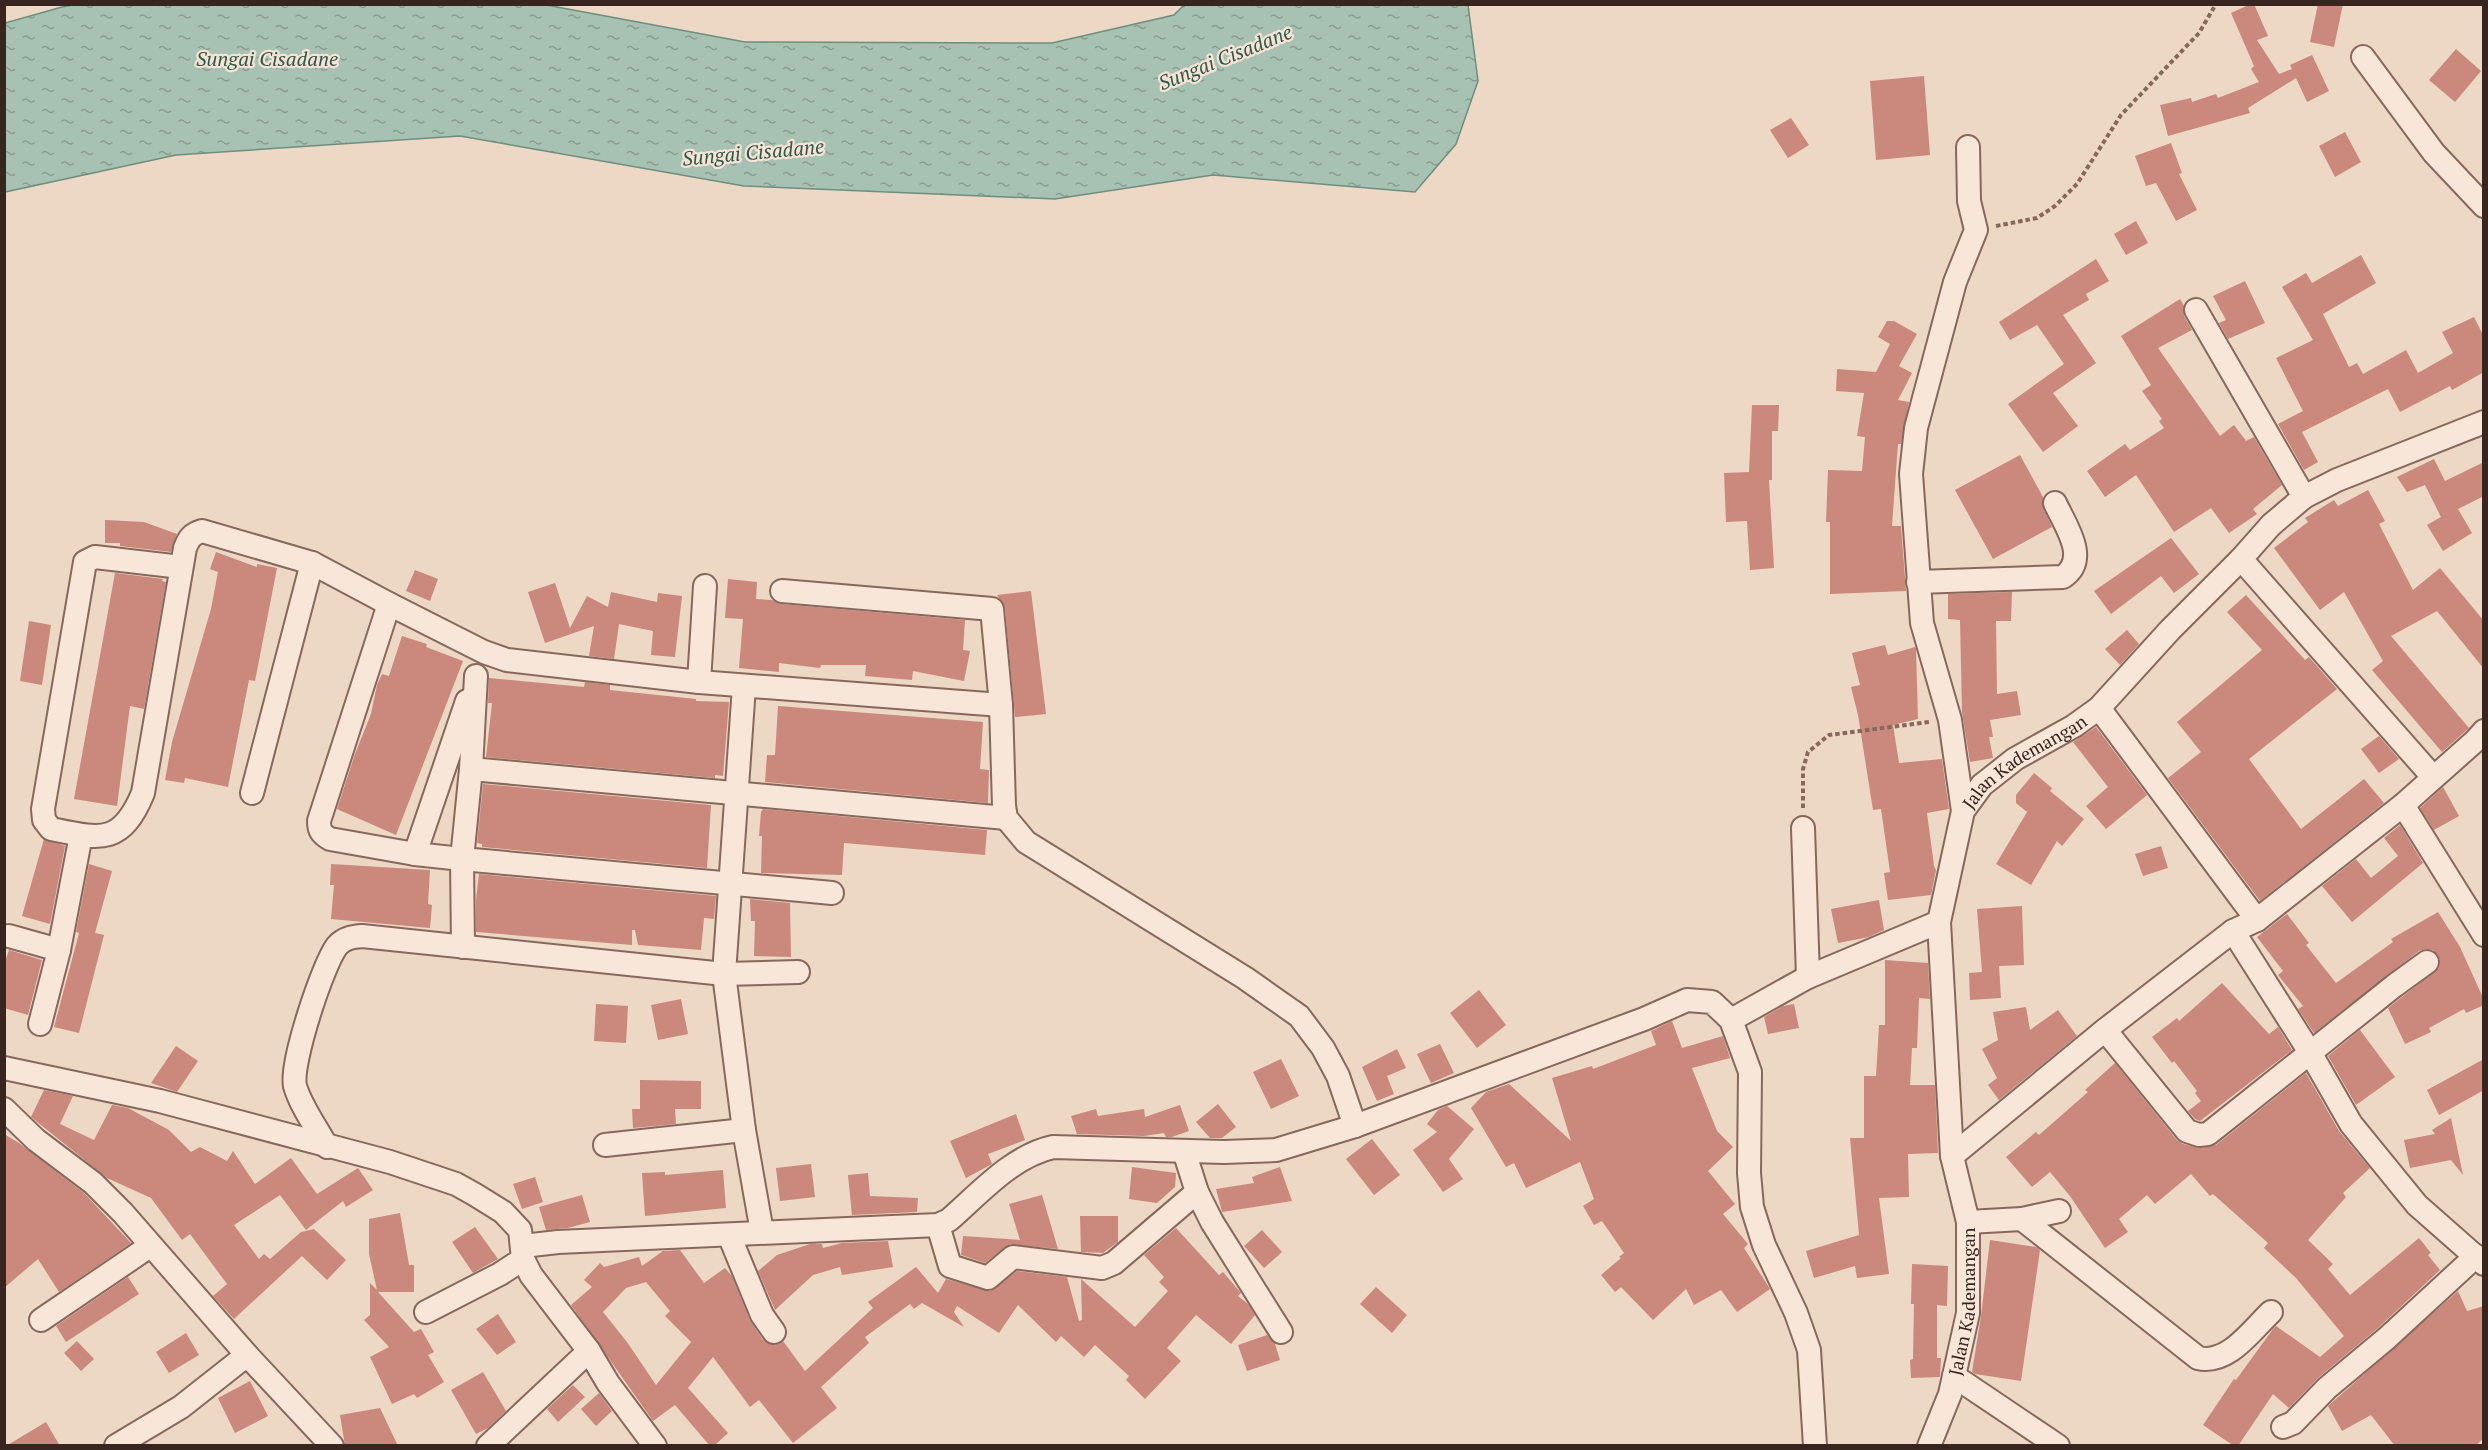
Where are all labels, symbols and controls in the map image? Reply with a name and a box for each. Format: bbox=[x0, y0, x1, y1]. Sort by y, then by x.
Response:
water label: Sungai Cisadane bbox=[1154, 18, 1296, 96]
water label: Sungai Cisadane bbox=[196, 45, 338, 72]
water label: Sungai Cisadane bbox=[681, 132, 825, 172]
street label: Jalan Kademangan bbox=[1957, 709, 2092, 814]
street label: Jalan Kademangan bbox=[1942, 1227, 1980, 1378]

